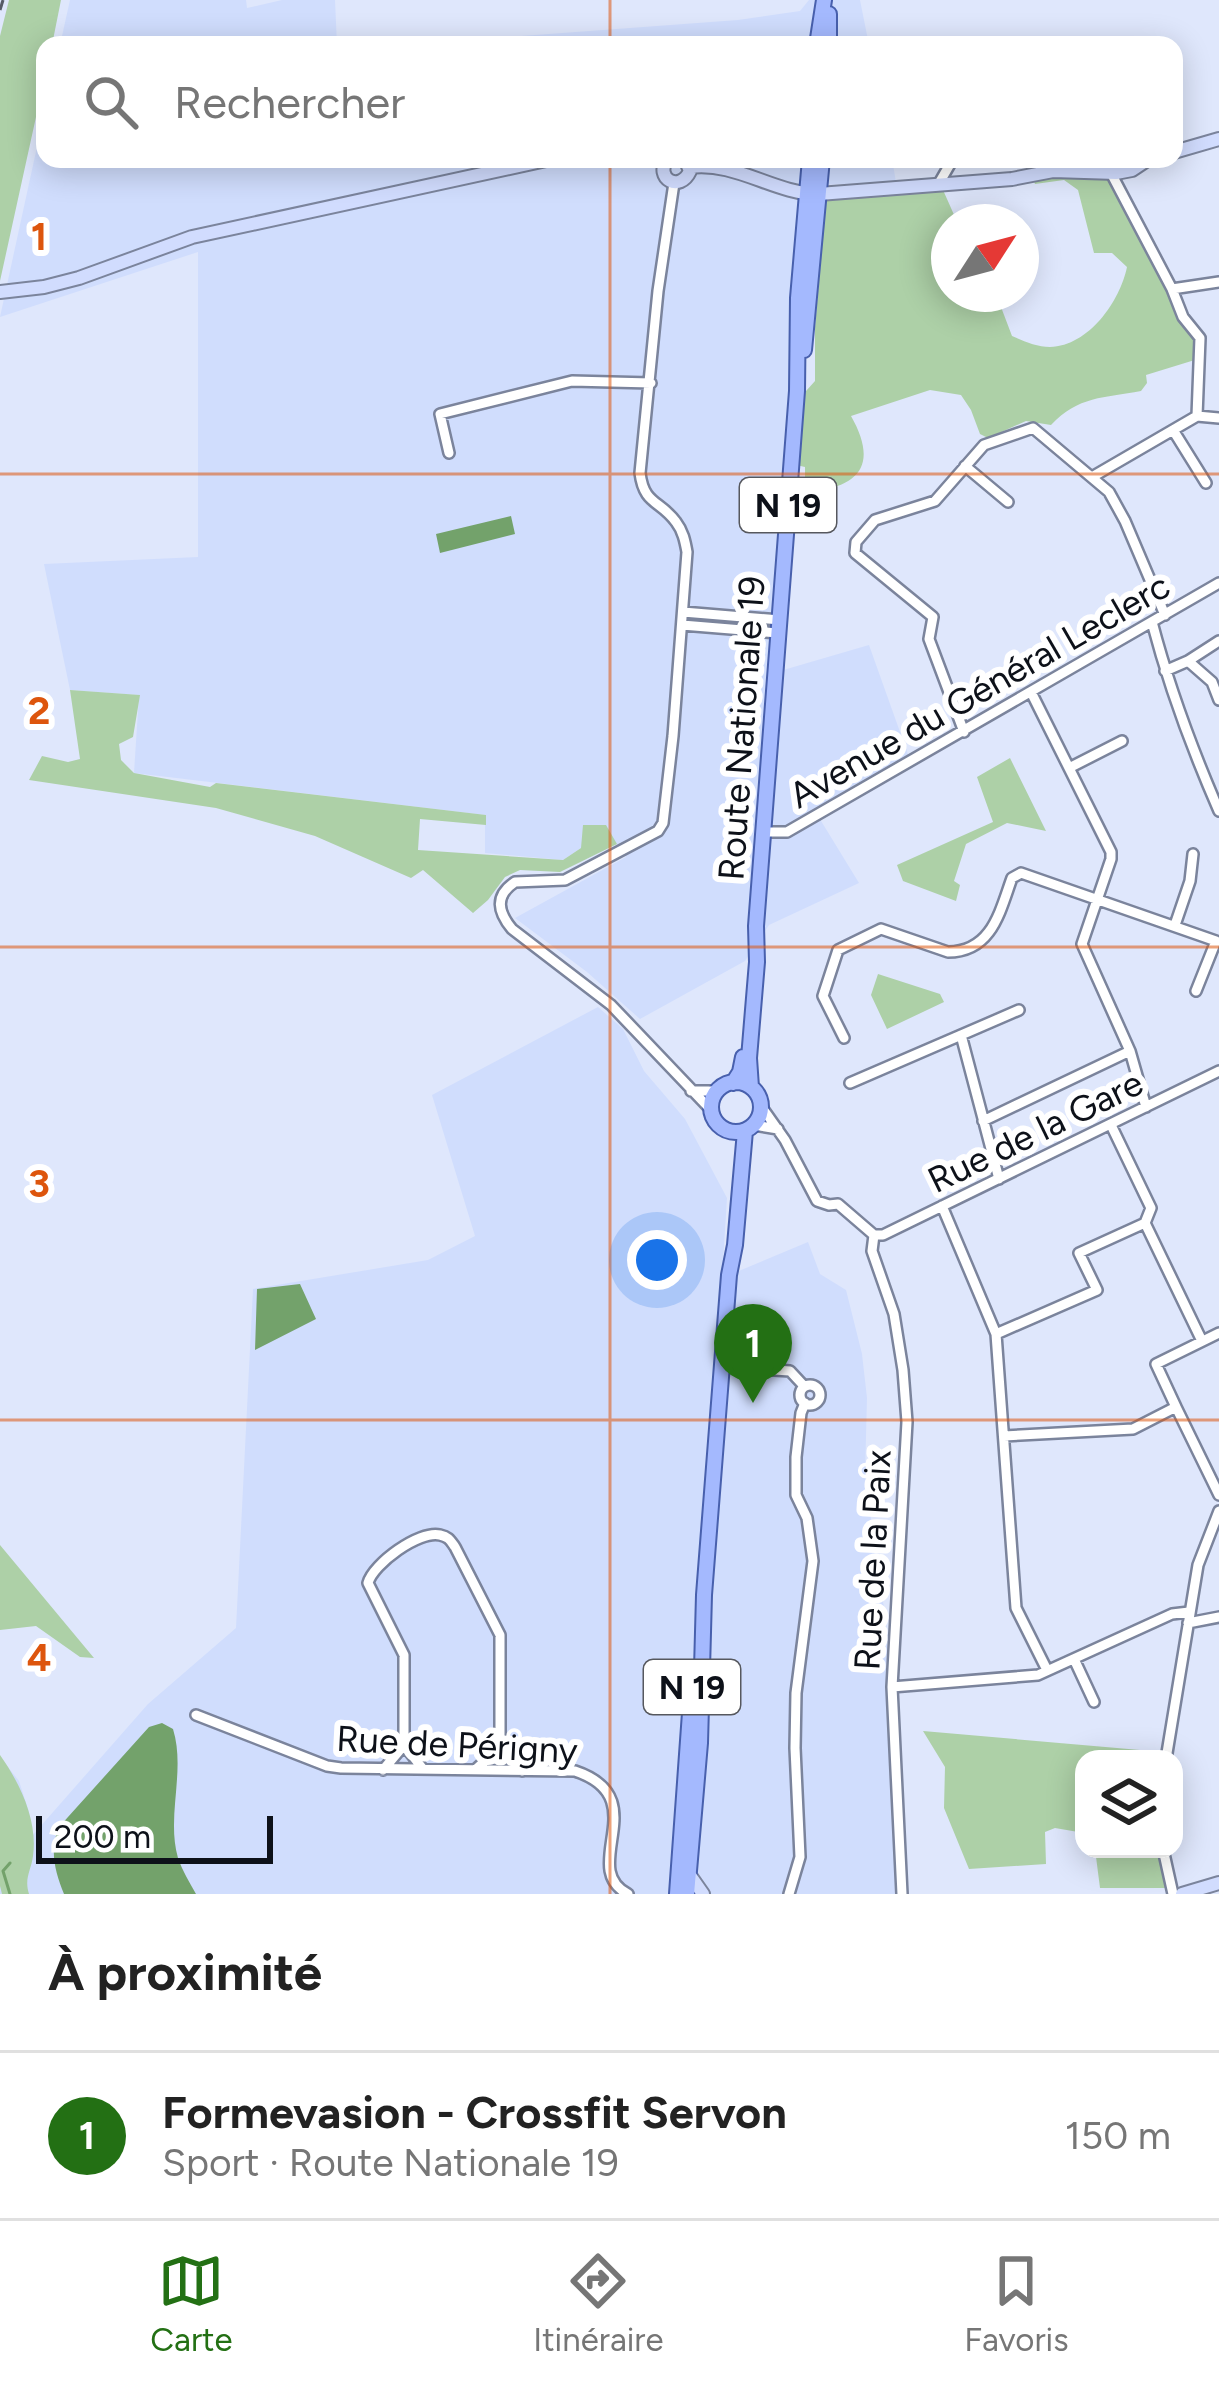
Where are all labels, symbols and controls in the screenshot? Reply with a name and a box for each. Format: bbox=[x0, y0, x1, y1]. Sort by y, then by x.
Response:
search box bbox=[36, 36, 1183, 168]
icon: search bbox=[78, 69, 144, 135]
text: Rechercher bbox=[174, 75, 405, 129]
north arrow bbox=[931, 204, 1039, 312]
text: 1 bbox=[31, 213, 47, 260]
road number: N 19 bbox=[740, 478, 836, 532]
street label: Avenue du Général Leclerc bbox=[781, 564, 1177, 817]
street label: Route Nationale 19 bbox=[709, 575, 774, 882]
text: 2 bbox=[28, 687, 50, 734]
street label: Rue de la Gare bbox=[921, 1061, 1150, 1202]
text: 3 bbox=[28, 1160, 50, 1207]
your location bbox=[627, 1230, 687, 1290]
pin: 1 bbox=[714, 1304, 792, 1403]
street label: Rue de la Paix bbox=[845, 1449, 900, 1671]
text: 4 bbox=[27, 1634, 51, 1681]
road number: N 19 bbox=[644, 1660, 740, 1714]
street label: Rue de Périgny bbox=[335, 1717, 579, 1772]
map controls bbox=[1075, 1750, 1183, 1858]
button: layers bbox=[1075, 1750, 1183, 1858]
scale bar bbox=[36, 1810, 273, 1863]
text: 200 m bbox=[54, 1817, 151, 1856]
text: À proximité bbox=[48, 1942, 322, 2003]
text: Formevasion - Crossfit Servon bbox=[162, 2085, 787, 2139]
text: 1 bbox=[79, 2112, 95, 2159]
text: 150 m bbox=[1065, 2112, 1171, 2159]
text: Sport · Route Nationale 19 bbox=[162, 2139, 619, 2186]
tab: Carte bbox=[150, 2248, 233, 2359]
tab: Itinéraire bbox=[533, 2248, 664, 2359]
tab: Favoris bbox=[964, 2248, 1069, 2359]

